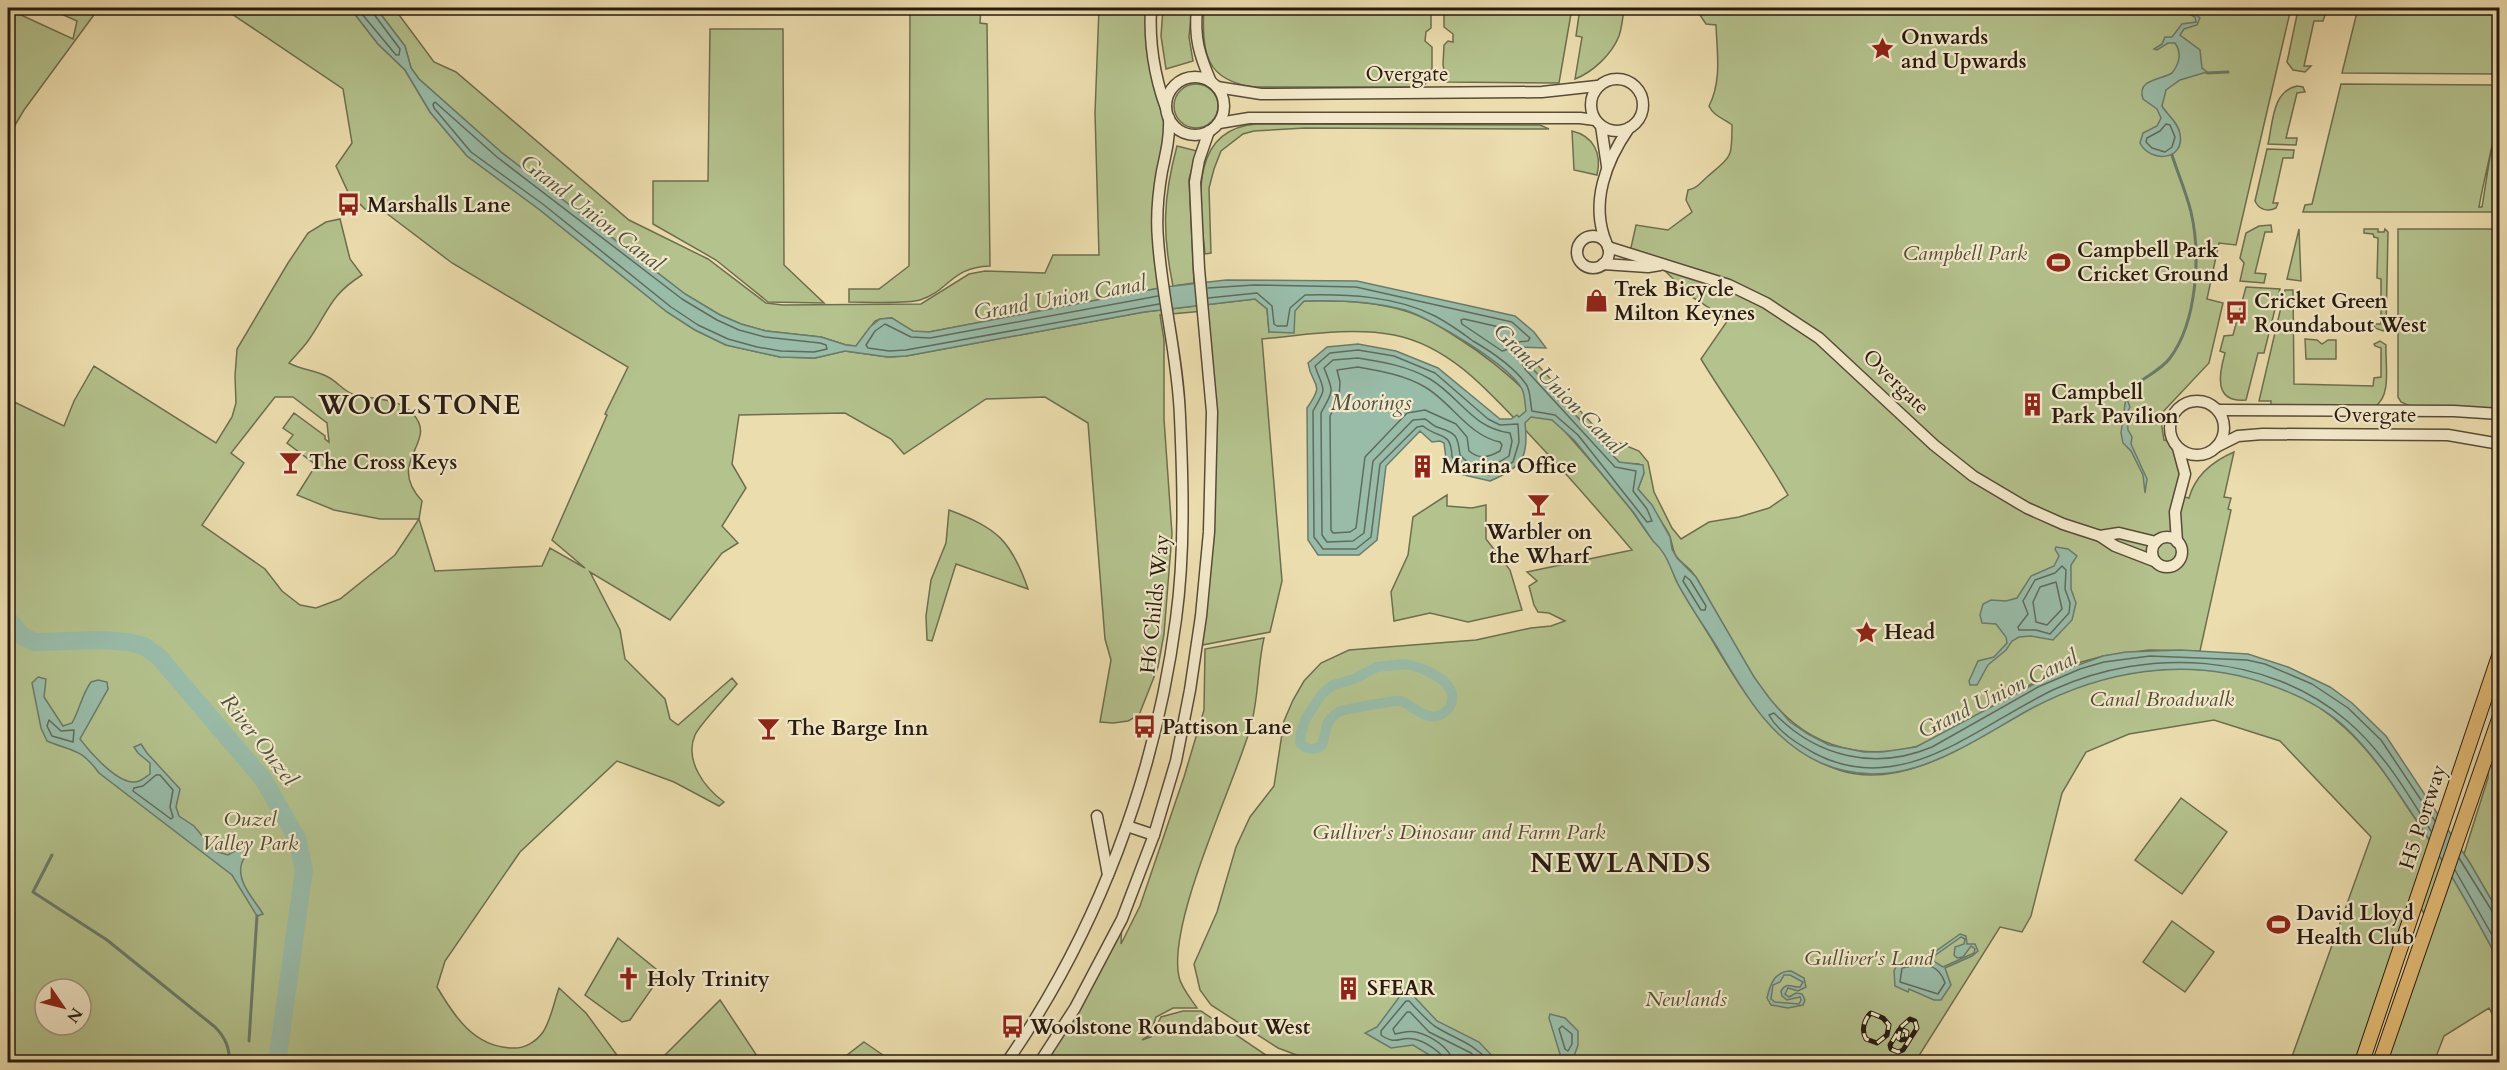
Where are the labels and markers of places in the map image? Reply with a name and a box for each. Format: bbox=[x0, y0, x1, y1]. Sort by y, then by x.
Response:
place label: Onwards and Upwards bbox=[1901, 23, 2027, 76]
place icon: Onwards and Upwards bbox=[1870, 36, 1896, 62]
place label: Marshalls Lane bbox=[367, 191, 511, 220]
bus stop icon: Marshalls Lane bbox=[336, 192, 362, 218]
place label: Campbell Park Cricket Ground bbox=[2077, 236, 2229, 289]
sports icon: Campbell Park Cricket Ground bbox=[2046, 249, 2072, 275]
place label: Trek Bicycle Milton Keynes bbox=[1614, 275, 1755, 328]
place label: Cricket Green Roundabout West bbox=[2254, 287, 2427, 340]
shop icon: Trek Bicycle Milton Keynes bbox=[1583, 288, 1609, 314]
bus stop icon: Cricket Green Roundabout West bbox=[2223, 300, 2249, 326]
place label: Campbell Park Pavilion bbox=[2051, 378, 2179, 431]
building icon: Campbell Park Pavilion bbox=[2020, 391, 2046, 417]
place label: The Cross Keys bbox=[309, 448, 457, 477]
bar icon: The Cross Keys bbox=[278, 449, 304, 475]
place label: Marina Office bbox=[1441, 452, 1577, 481]
building icon: Marina Office bbox=[1410, 453, 1436, 479]
bar icon: Warbler on the Wharf bbox=[1526, 491, 1552, 517]
place label: Warbler on the Wharf bbox=[1485, 518, 1593, 571]
place label: Head bbox=[1884, 618, 1935, 647]
place icon: Head bbox=[1853, 619, 1879, 645]
place label: Pattison Lane bbox=[1162, 713, 1292, 742]
place label: The Barge Inn bbox=[787, 714, 929, 743]
bus stop icon: Pattison Lane bbox=[1131, 714, 1157, 740]
bar icon: The Barge Inn bbox=[756, 715, 782, 741]
place label: David Lloyd Health Club bbox=[2296, 899, 2414, 952]
sports icon: David Lloyd Health Club bbox=[2265, 912, 2291, 938]
place label: Holy Trinity bbox=[647, 965, 770, 994]
church icon: Holy Trinity bbox=[616, 966, 642, 992]
place label: SFEAR bbox=[1367, 974, 1436, 1003]
building icon: SFEAR bbox=[1336, 975, 1362, 1001]
place label: Woolstone Roundabout West bbox=[1029, 1013, 1311, 1042]
bus stop icon: Woolstone Roundabout West bbox=[999, 1014, 1025, 1040]

